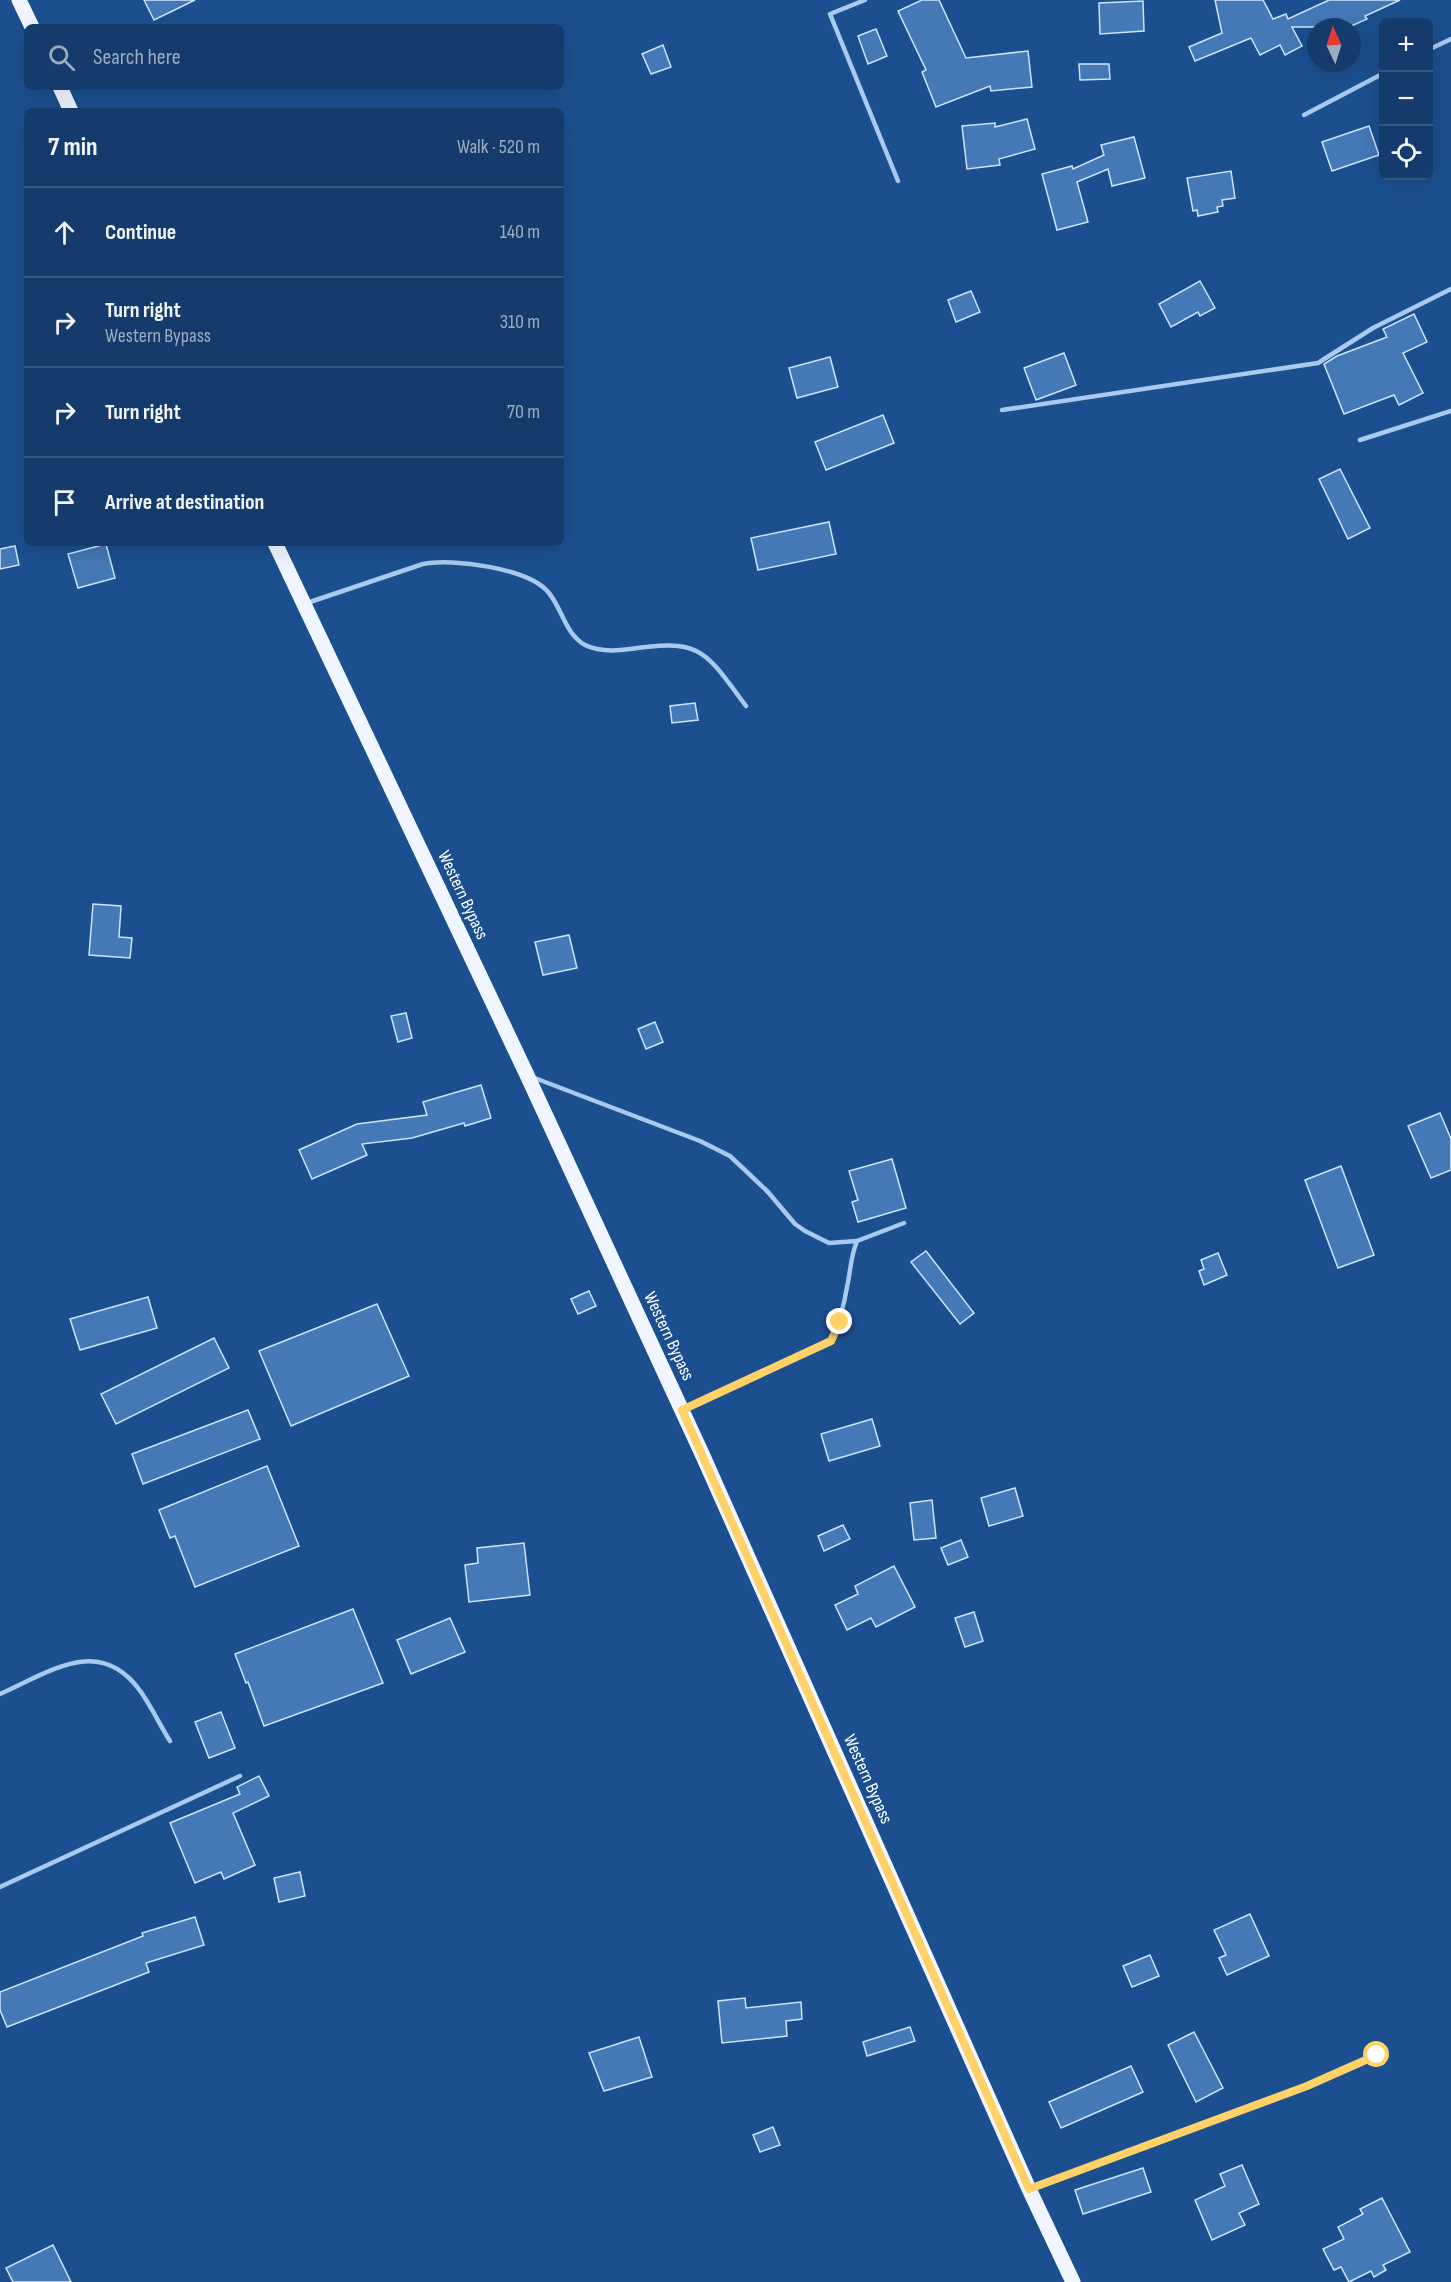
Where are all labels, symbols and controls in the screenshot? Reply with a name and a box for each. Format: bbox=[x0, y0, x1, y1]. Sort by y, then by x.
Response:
north arrow bbox=[1307, 18, 1361, 72]
map controls bbox=[1379, 18, 1433, 180]
button: + bbox=[1379, 18, 1433, 72]
search box bbox=[24, 24, 564, 90]
icon: search bbox=[45, 41, 78, 74]
text: Search here bbox=[93, 44, 180, 71]
button: − bbox=[1379, 72, 1433, 126]
button: locate bbox=[1379, 126, 1433, 180]
text: 7 min bbox=[48, 132, 97, 163]
text: Walk · 520 m bbox=[457, 135, 540, 159]
icon: ahead bbox=[48, 216, 81, 249]
text: Continue bbox=[105, 219, 176, 246]
text: 140 m bbox=[500, 220, 540, 244]
text: Turn right bbox=[105, 297, 181, 324]
icon: right bbox=[48, 306, 81, 339]
text: 310 m bbox=[500, 310, 540, 334]
text: Western Bypass bbox=[105, 324, 211, 348]
icon: right bbox=[48, 396, 81, 429]
text: Turn right bbox=[105, 399, 181, 426]
text: 70 m bbox=[507, 400, 540, 424]
icon: arrive bbox=[48, 486, 81, 519]
text: Arrive at destination bbox=[105, 489, 264, 516]
street label: Western Bypass bbox=[433, 847, 493, 943]
street label: Western Bypass bbox=[639, 1288, 699, 1384]
route end bbox=[826, 1308, 852, 1334]
street label: Western Bypass bbox=[839, 1731, 897, 1827]
route start bbox=[1363, 2041, 1389, 2067]

